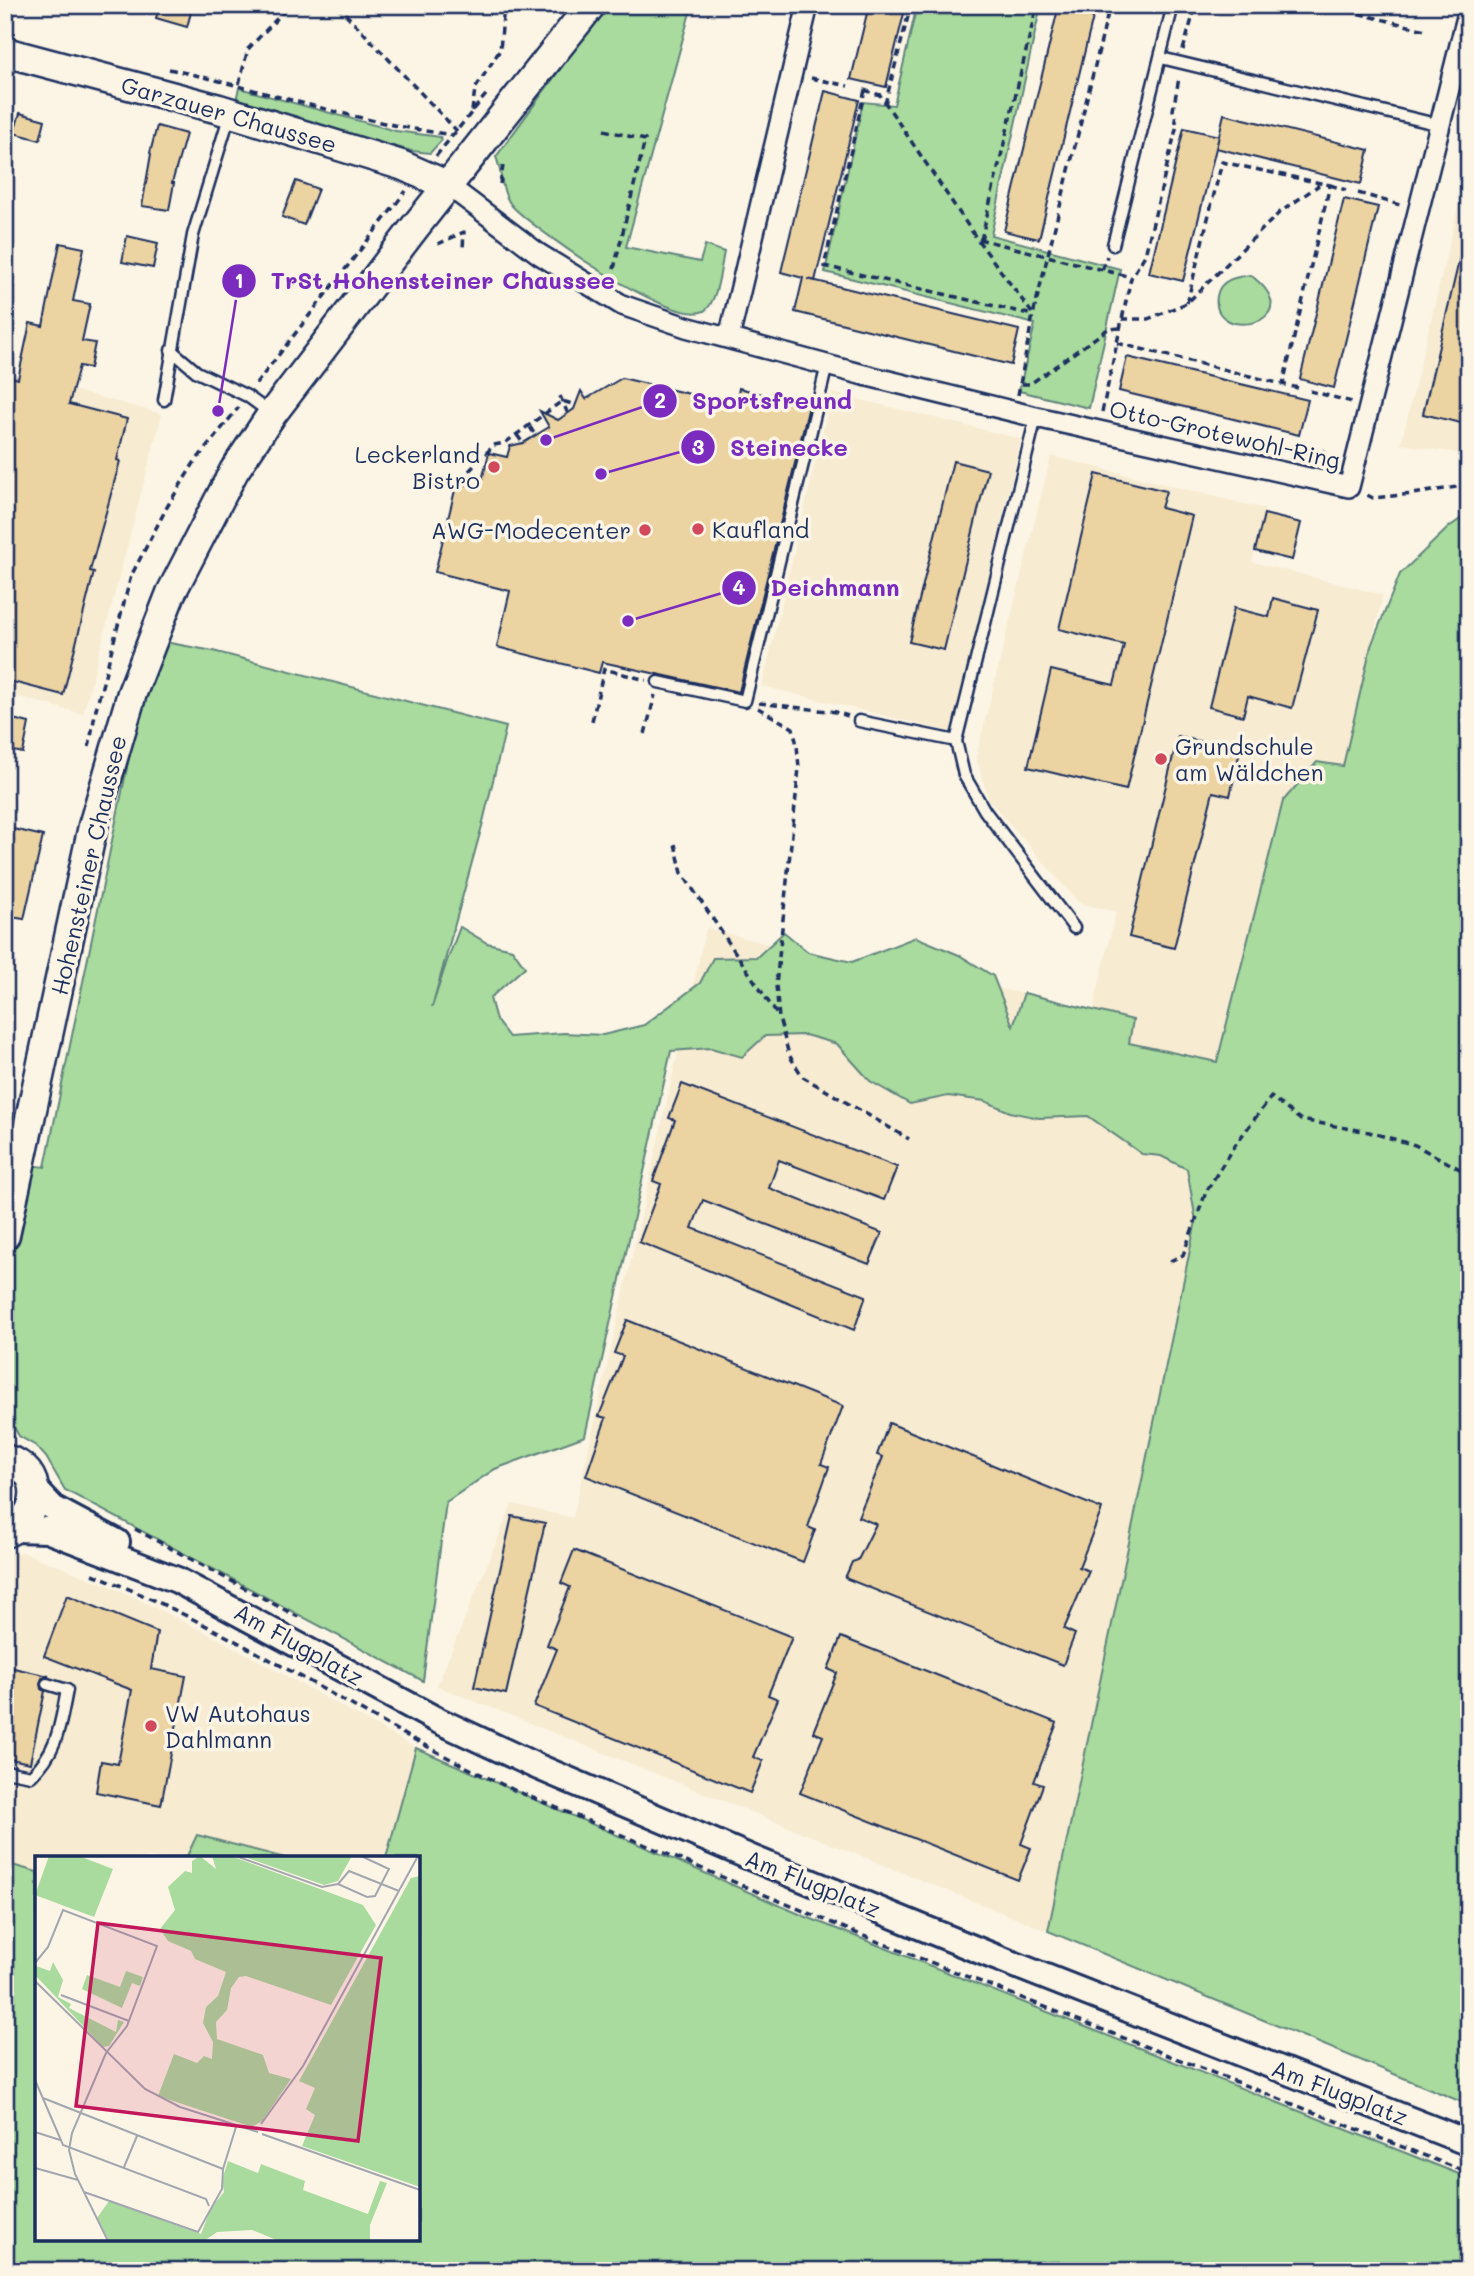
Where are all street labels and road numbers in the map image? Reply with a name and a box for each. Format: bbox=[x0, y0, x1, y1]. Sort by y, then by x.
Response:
street label: Garzauer Chaussee bbox=[118, 69, 340, 159]
street label: Otto-Grotewohl-Ring bbox=[1107, 393, 1343, 475]
street label: Hohensteiner Chaussee bbox=[44, 732, 132, 998]
street label: Am Flugplatz bbox=[229, 1596, 369, 1692]
street label: Am Flugplatz bbox=[741, 1842, 885, 1924]
street label: Am Flugplatz bbox=[1268, 2052, 1412, 2132]

